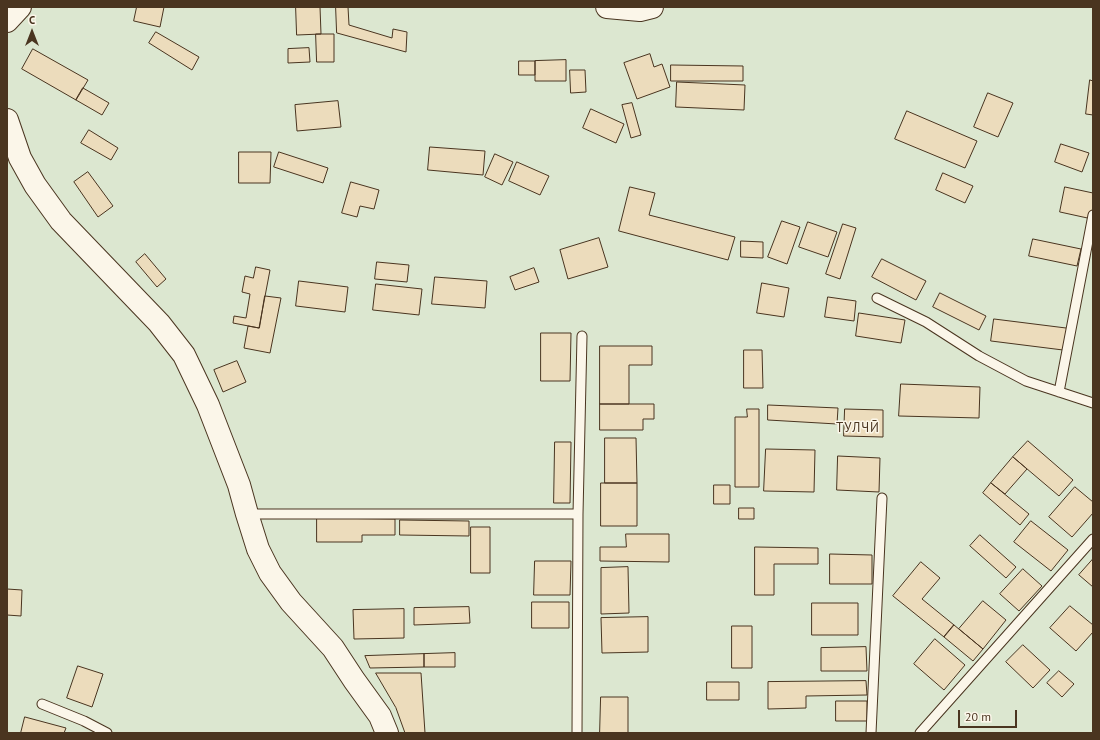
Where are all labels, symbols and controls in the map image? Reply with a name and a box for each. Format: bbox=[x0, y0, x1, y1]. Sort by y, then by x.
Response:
north arrow bbox=[12, 12, 52, 52]
text: С bbox=[29, 13, 35, 27]
district label: ТУЛЧӢ bbox=[836, 420, 880, 436]
scale bar bbox=[960, 702, 1019, 728]
text: 20 m bbox=[965, 709, 991, 724]

